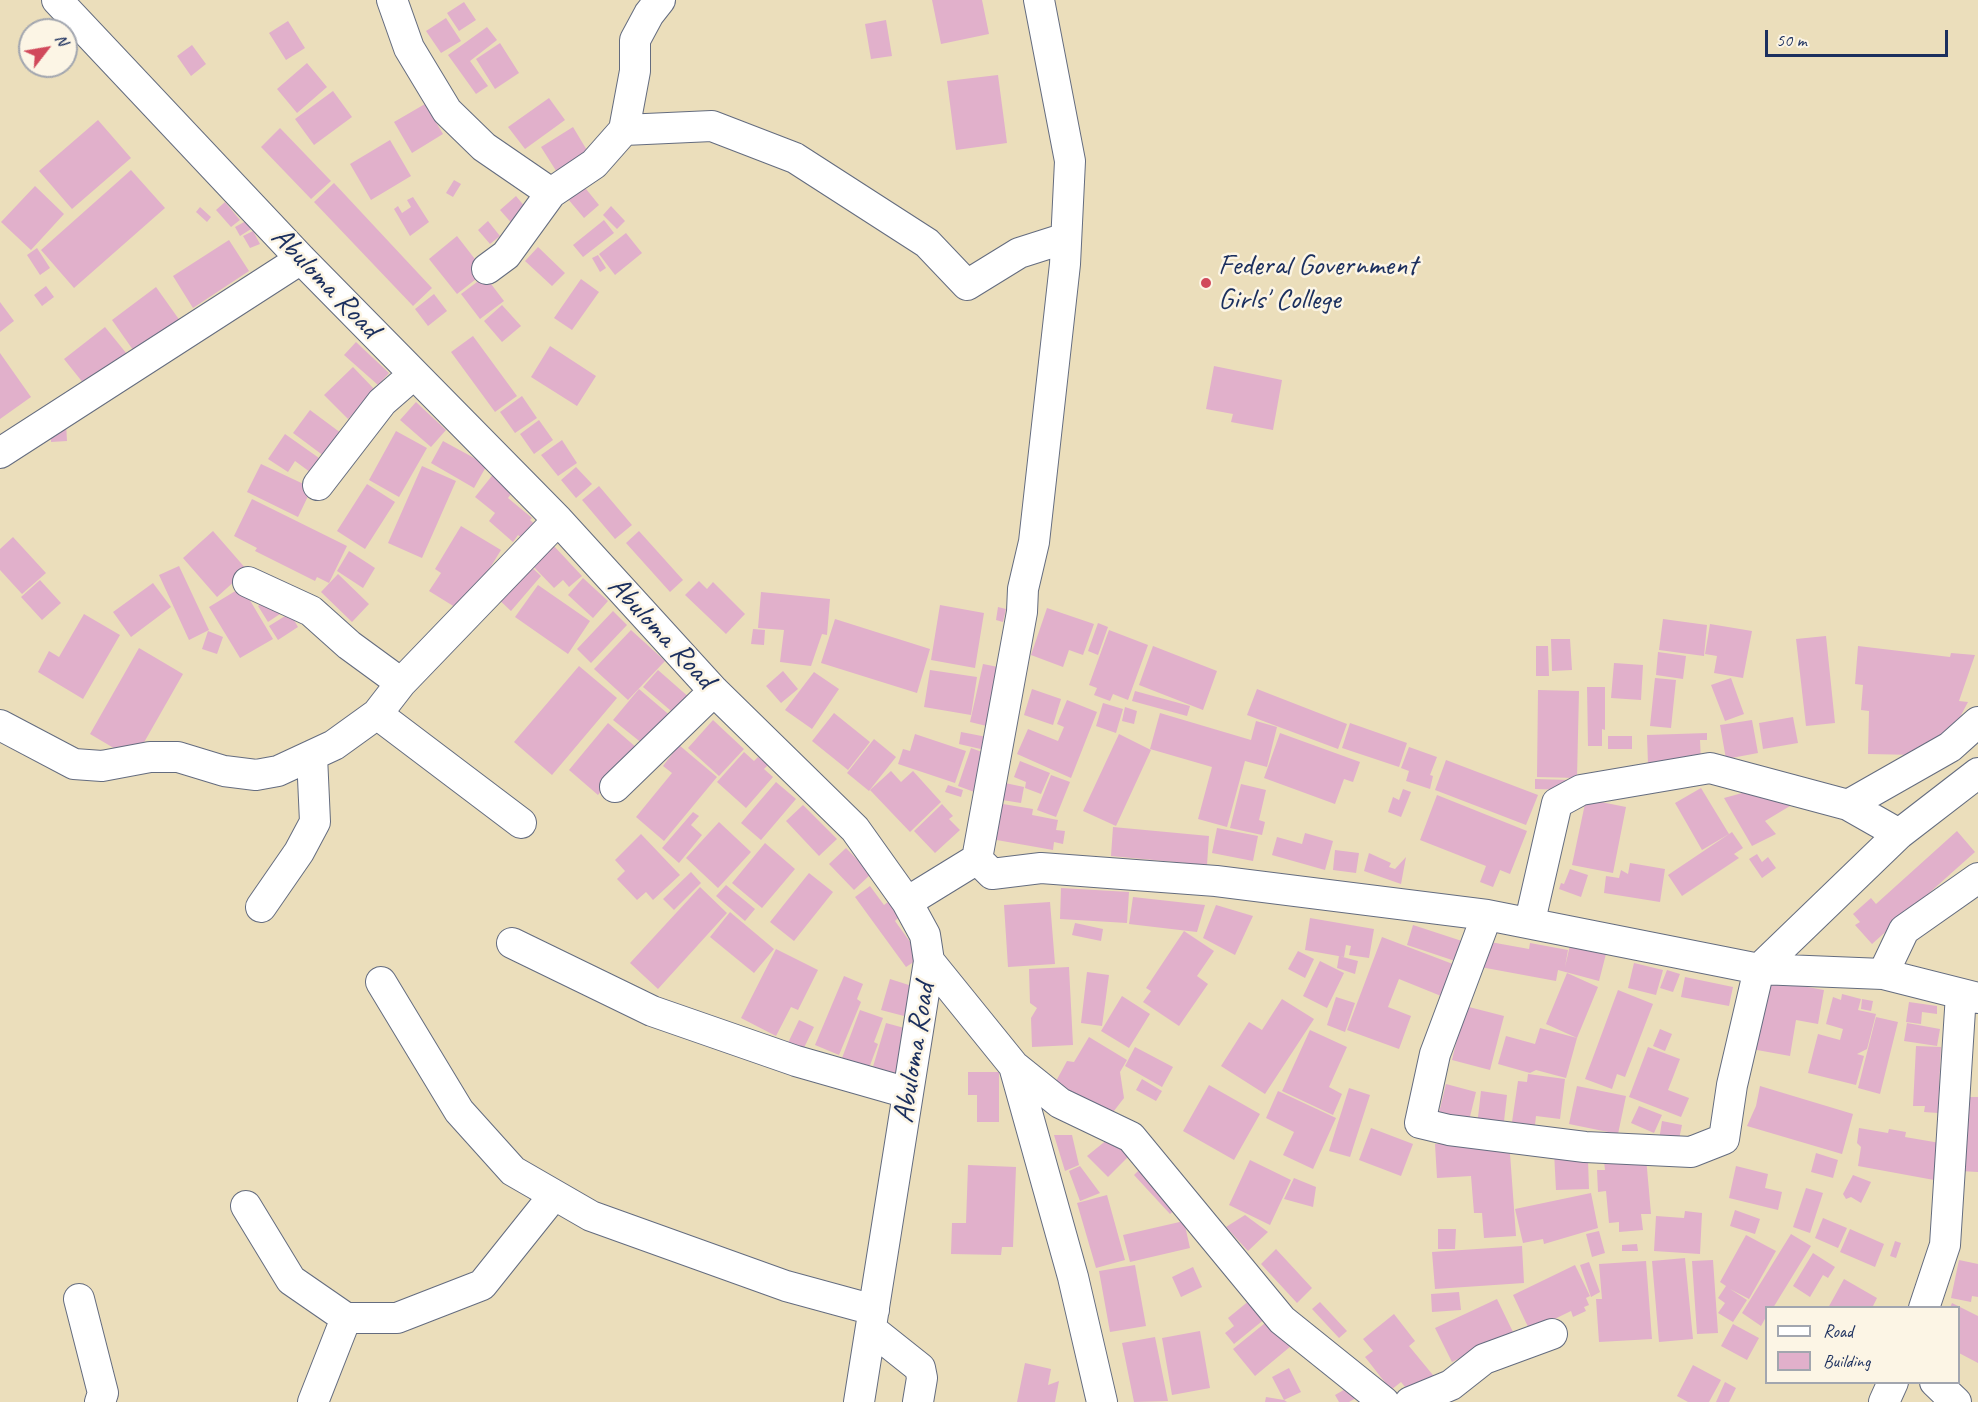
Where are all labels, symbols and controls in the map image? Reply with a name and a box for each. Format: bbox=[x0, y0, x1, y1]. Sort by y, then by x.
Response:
north arrow bbox=[18, 18, 78, 78]
scale bar bbox=[1768, 18, 1951, 56]
text: 50 m bbox=[1776, 29, 1807, 51]
text: N bbox=[51, 30, 73, 49]
street label: Abuloma Road bbox=[263, 220, 387, 346]
place label: Federal Government Girls' College bbox=[1218, 248, 1417, 318]
marker: Federal Government Girls' College bbox=[1199, 276, 1213, 290]
street label: Abuloma Road bbox=[600, 569, 722, 697]
street label: Abuloma Road bbox=[886, 980, 944, 1126]
legend bbox=[1765, 1306, 1960, 1384]
text: Road bbox=[1823, 1320, 1853, 1342]
text: Building bbox=[1823, 1350, 1870, 1372]

